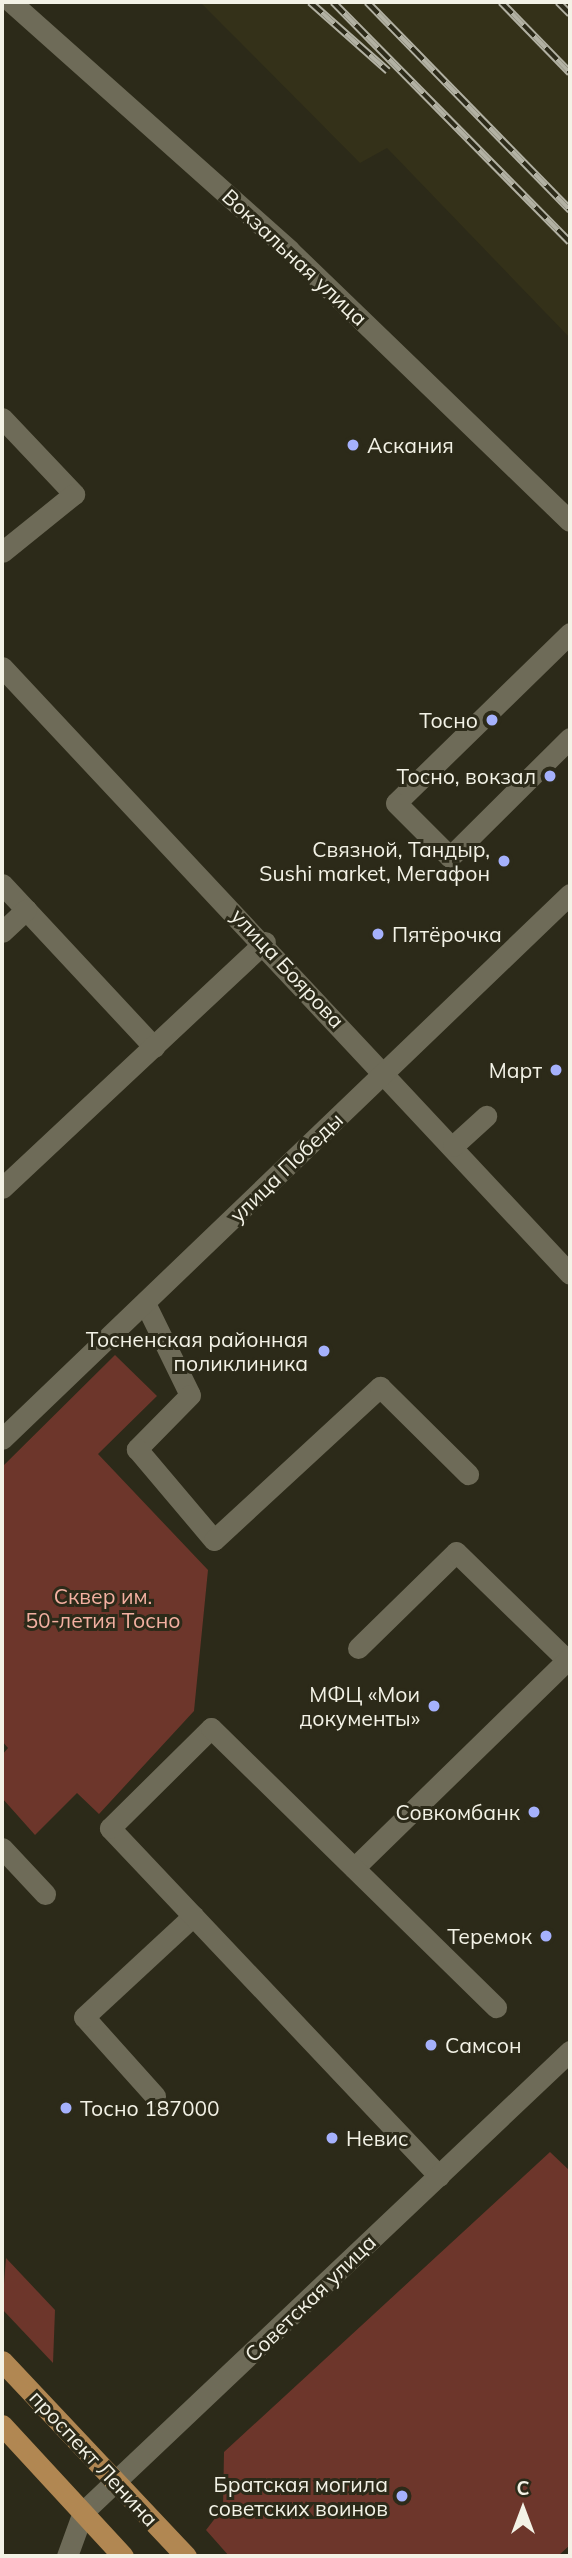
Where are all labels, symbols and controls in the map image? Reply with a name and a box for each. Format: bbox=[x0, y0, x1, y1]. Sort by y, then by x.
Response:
street label: Вокзальная улица bbox=[217, 183, 373, 331]
place label: Аскания bbox=[367, 432, 454, 458]
marker: Аскания bbox=[345, 437, 361, 453]
place label: Тосно bbox=[419, 707, 478, 733]
marker: Тосно bbox=[484, 712, 500, 728]
place label: Тосно, вокзал bbox=[396, 763, 536, 789]
marker: Тосно, вокзал bbox=[542, 768, 558, 784]
place label: Связной, Тандыр, Sushi market, Мегафон bbox=[259, 836, 490, 886]
marker: Связной, Тандыр, Sushi market, Мегафон bbox=[496, 853, 512, 869]
street label: улица Боярова bbox=[226, 903, 350, 1033]
place label: Пятёрочка bbox=[392, 921, 502, 947]
marker: Пятёрочка bbox=[370, 926, 386, 942]
place label: Март bbox=[489, 1057, 542, 1083]
marker: Март bbox=[548, 1062, 564, 1078]
street label: улица Победы bbox=[224, 1107, 348, 1227]
place label: Тосненская районная поликлиника bbox=[86, 1326, 308, 1376]
marker: Тосненская районная поликлиника bbox=[314, 1341, 334, 1361]
park label: Сквер им. 50-летия Тосно bbox=[25, 1583, 181, 1633]
place label: МФЦ «Мои документы» bbox=[300, 1681, 420, 1731]
marker: МФЦ «Мои документы» bbox=[426, 1698, 442, 1714]
place label: Совкомбанк bbox=[395, 1799, 520, 1825]
marker: Совкомбанк bbox=[526, 1804, 542, 1820]
place label: Теремок bbox=[447, 1923, 532, 1949]
marker: Теремок bbox=[538, 1928, 554, 1944]
place label: Самсон bbox=[445, 2032, 521, 2058]
marker: Самсон bbox=[423, 2037, 439, 2053]
place label: Тосно 187000 bbox=[80, 2095, 220, 2121]
marker: Тосно 187000 bbox=[58, 2100, 74, 2116]
place label: Невис bbox=[346, 2125, 409, 2151]
marker: Невис bbox=[324, 2130, 340, 2146]
street label: Советская улица bbox=[239, 2229, 381, 2367]
street label: проспект Ленина bbox=[25, 2385, 163, 2531]
place label: Братская могила советских воинов bbox=[208, 2471, 388, 2521]
north arrow bbox=[488, 2474, 558, 2544]
text: С bbox=[516, 2476, 530, 2500]
marker: Братская могила советских воинов bbox=[394, 2488, 410, 2504]

